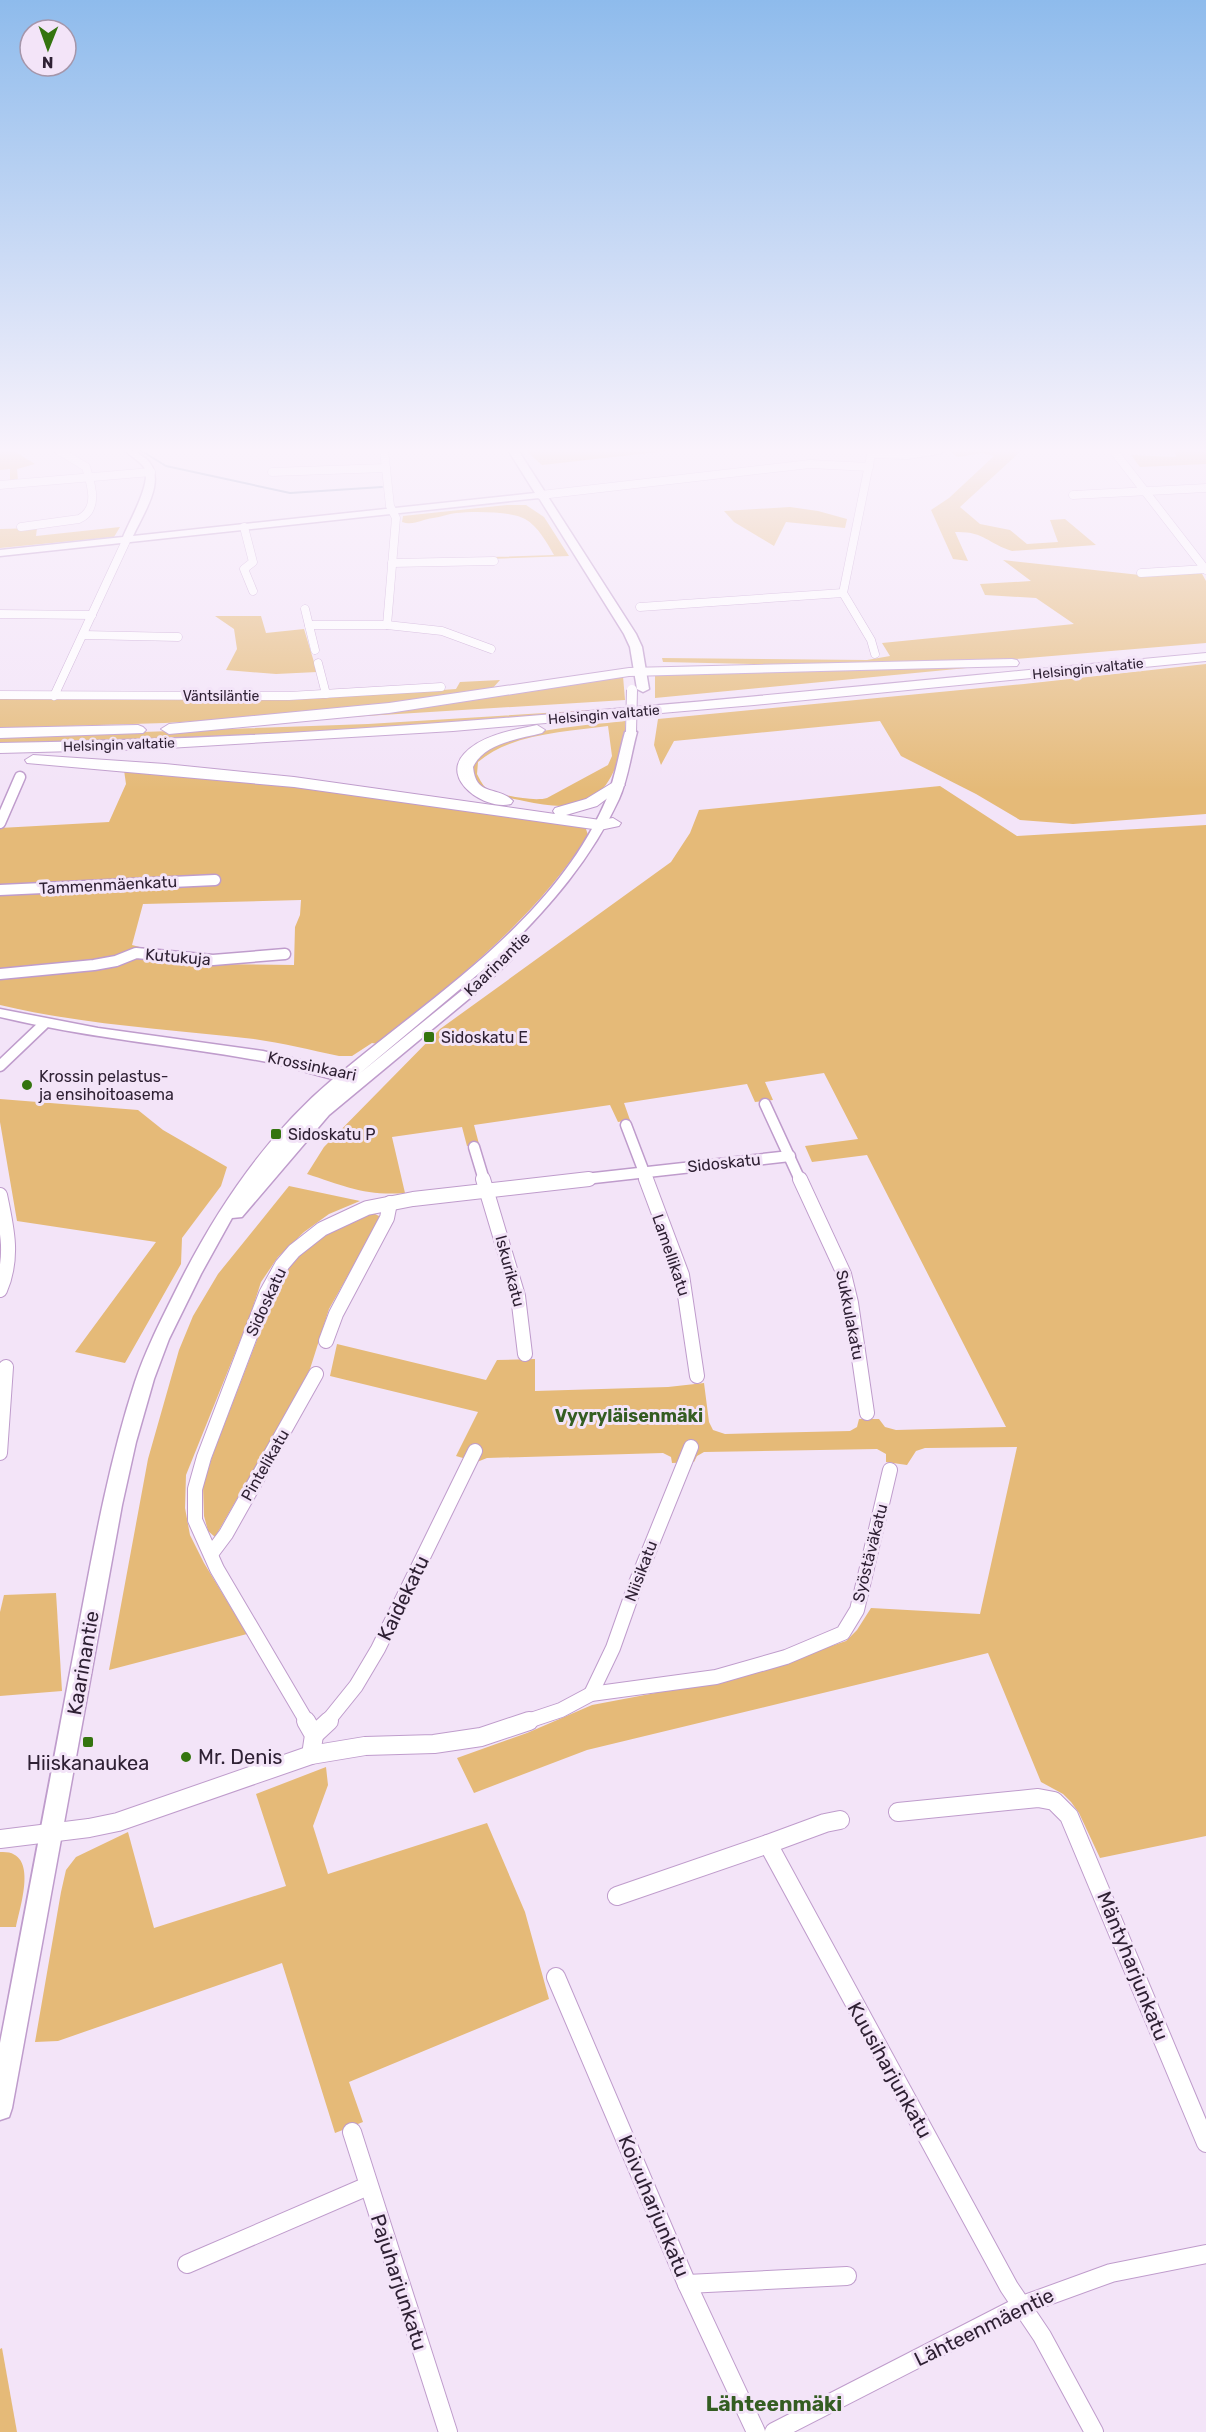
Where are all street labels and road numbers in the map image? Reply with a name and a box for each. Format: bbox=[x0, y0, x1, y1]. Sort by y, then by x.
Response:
street label: Helsingin valtatie bbox=[1031, 655, 1145, 683]
street label: Väntsiläntie bbox=[183, 688, 260, 705]
street label: Helsingin valtatie bbox=[547, 702, 661, 728]
street label: Helsingin valtatie bbox=[63, 735, 175, 755]
street label: Tammenmäenkatu bbox=[39, 872, 177, 898]
street label: Kaarinantie bbox=[460, 928, 534, 1000]
street label: Kutukuja bbox=[144, 945, 212, 969]
street label: Krossinkaari bbox=[266, 1047, 358, 1085]
street label: Sidoskatu bbox=[686, 1150, 762, 1176]
street label: Lamellikatu bbox=[648, 1212, 694, 1298]
street label: Iskurikatu bbox=[491, 1233, 529, 1309]
street label: Sidoskatu bbox=[242, 1265, 290, 1339]
street label: Sukkulakatu bbox=[832, 1268, 868, 1362]
street label: Pintelikatu bbox=[237, 1426, 293, 1504]
street label: Syöstäväkatu bbox=[849, 1502, 891, 1604]
street label: Niisikatu bbox=[621, 1538, 661, 1604]
street label: Kaidekatu bbox=[372, 1551, 434, 1645]
street label: Kaarinantie bbox=[62, 1609, 104, 1717]
street label: Mäntyharjunkatu bbox=[1092, 1888, 1174, 2044]
street label: Kuusiharjunkatu bbox=[843, 1998, 937, 2142]
street label: Koivuharjunkatu bbox=[613, 2131, 695, 2281]
street label: Pajuharjunkatu bbox=[366, 2211, 432, 2353]
street label: Lähteenmäentie bbox=[910, 2283, 1058, 2371]

